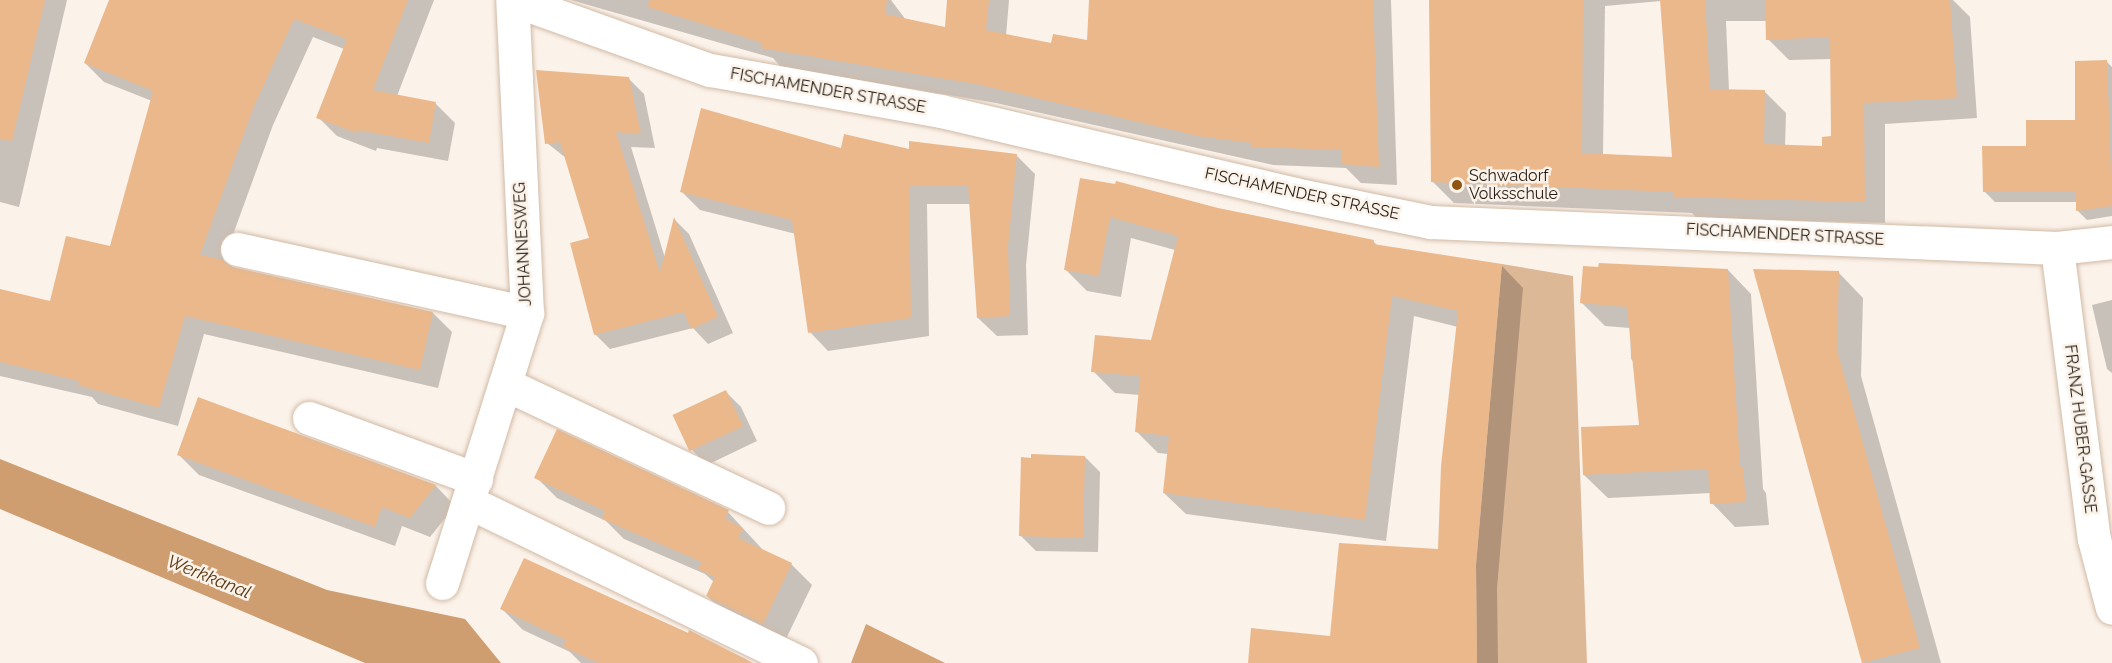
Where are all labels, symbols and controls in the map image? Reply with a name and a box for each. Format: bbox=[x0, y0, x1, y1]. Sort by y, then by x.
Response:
street label: FISCHAMENDER STRASSE bbox=[729, 64, 927, 118]
street label: FISCHAMENDER STRASSE bbox=[1203, 164, 1401, 224]
place label: Schwadorf Volksschule bbox=[1469, 166, 1558, 204]
marker: Schwadorf Volksschule bbox=[1450, 178, 1464, 192]
street label: JOHANNESWEG bbox=[510, 182, 536, 306]
street label: FISCHAMENDER STRASSE bbox=[1686, 220, 1884, 250]
street label: FRANZ HUBER-GASSE bbox=[2060, 344, 2100, 514]
water label: Werkkanal bbox=[164, 550, 254, 604]

